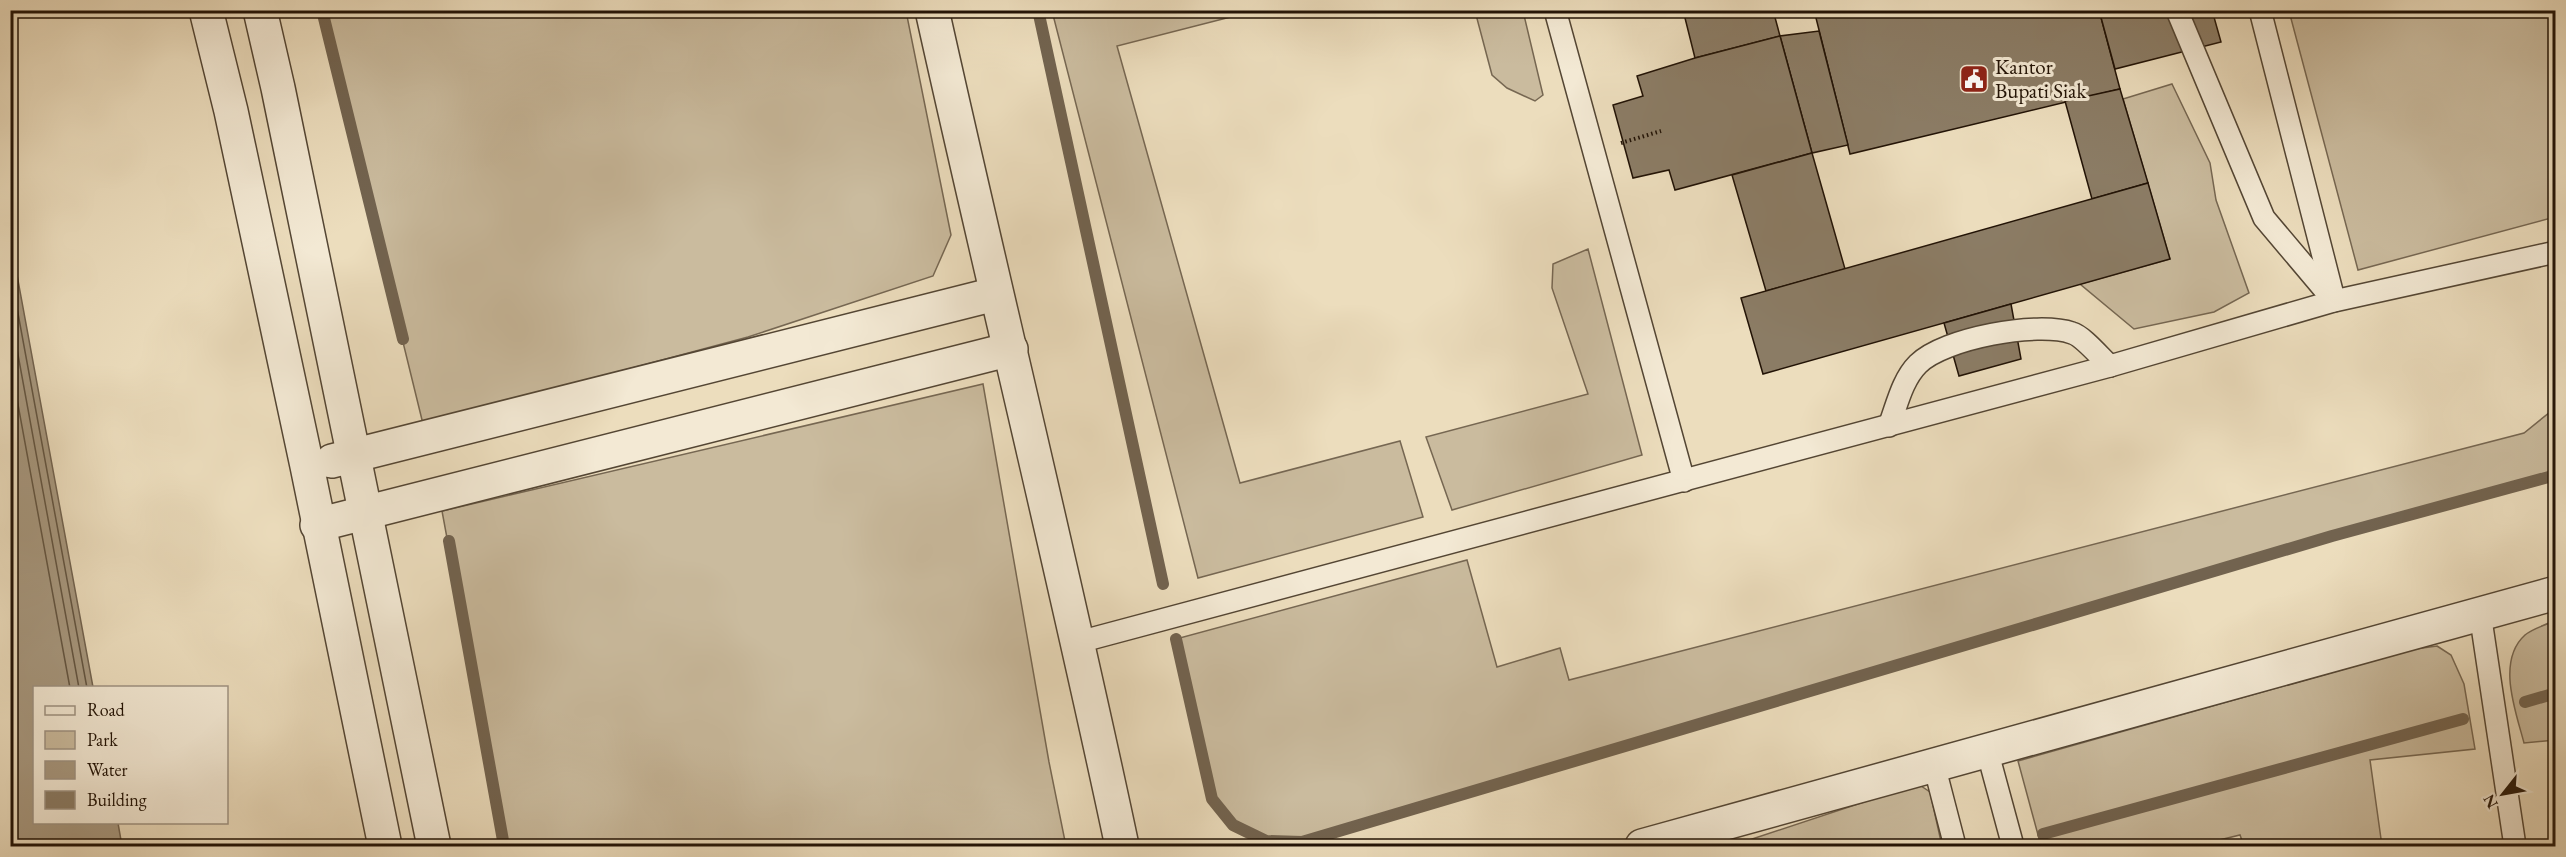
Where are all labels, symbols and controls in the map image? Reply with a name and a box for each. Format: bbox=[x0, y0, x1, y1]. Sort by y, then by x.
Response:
place label: Kantor Bupati Siak bbox=[1995, 53, 2087, 104]
public building icon: Kantor Bupati Siak bbox=[1958, 63, 1990, 95]
legend bbox=[33, 686, 228, 824]
text: Road bbox=[87, 698, 126, 721]
text: Park bbox=[87, 728, 118, 751]
text: Water bbox=[87, 758, 128, 781]
north arrow bbox=[2473, 764, 2533, 824]
text: Building bbox=[87, 788, 147, 811]
text: N bbox=[2478, 790, 2503, 812]

